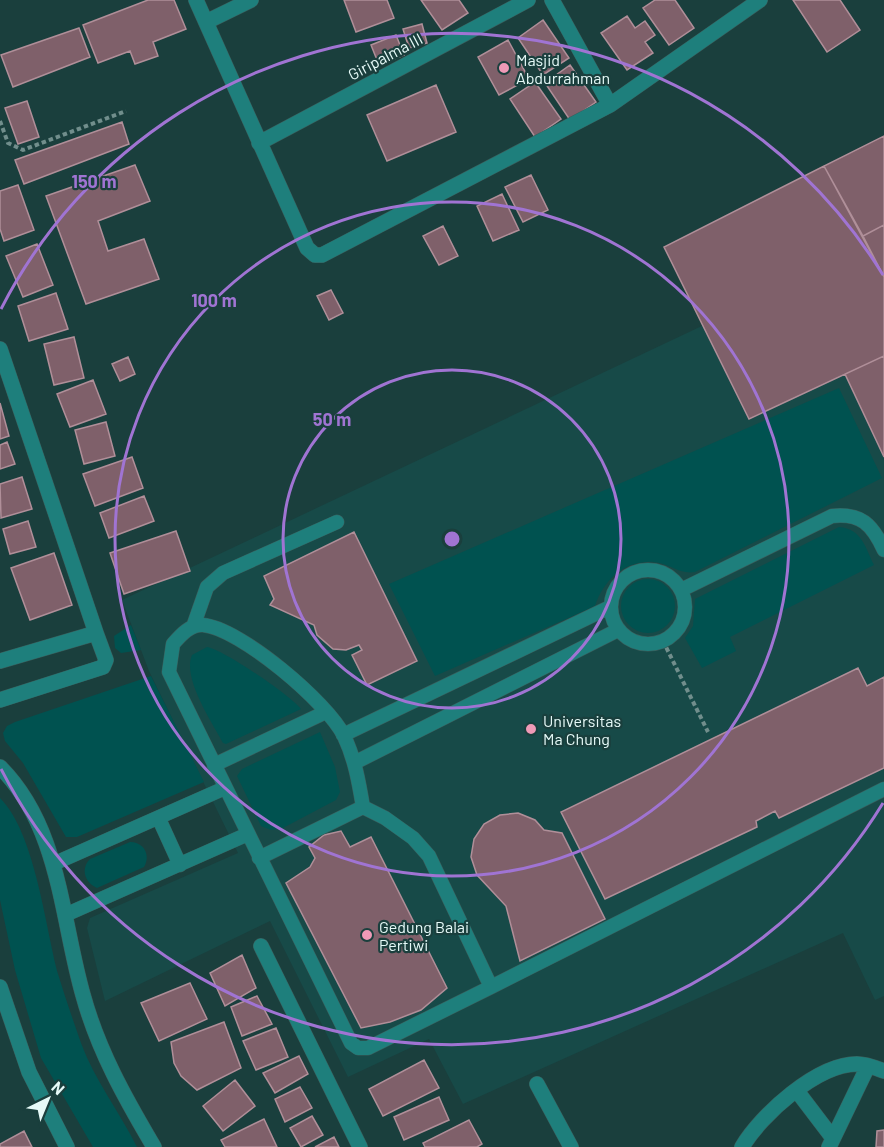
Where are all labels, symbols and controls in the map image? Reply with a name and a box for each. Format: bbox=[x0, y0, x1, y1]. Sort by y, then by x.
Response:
street label: Giripalma III bbox=[345, 28, 425, 84]
place label: Masjid Abdurrahman bbox=[516, 50, 610, 87]
marker: Masjid Abdurrahman bbox=[497, 61, 511, 75]
text: 150 m bbox=[72, 170, 116, 192]
text: 100 m bbox=[191, 289, 237, 311]
text: 50 m bbox=[313, 408, 351, 430]
centre of rings bbox=[442, 529, 462, 549]
place label: Universitas Ma Chung bbox=[543, 711, 621, 748]
marker: Universitas Ma Chung bbox=[524, 722, 538, 736]
place label: Gedung Balai Pertiwi bbox=[379, 917, 469, 954]
marker: Gedung Balai Pertiwi bbox=[360, 928, 374, 942]
north arrow bbox=[18, 1069, 78, 1129]
text: N bbox=[48, 1077, 69, 1098]

